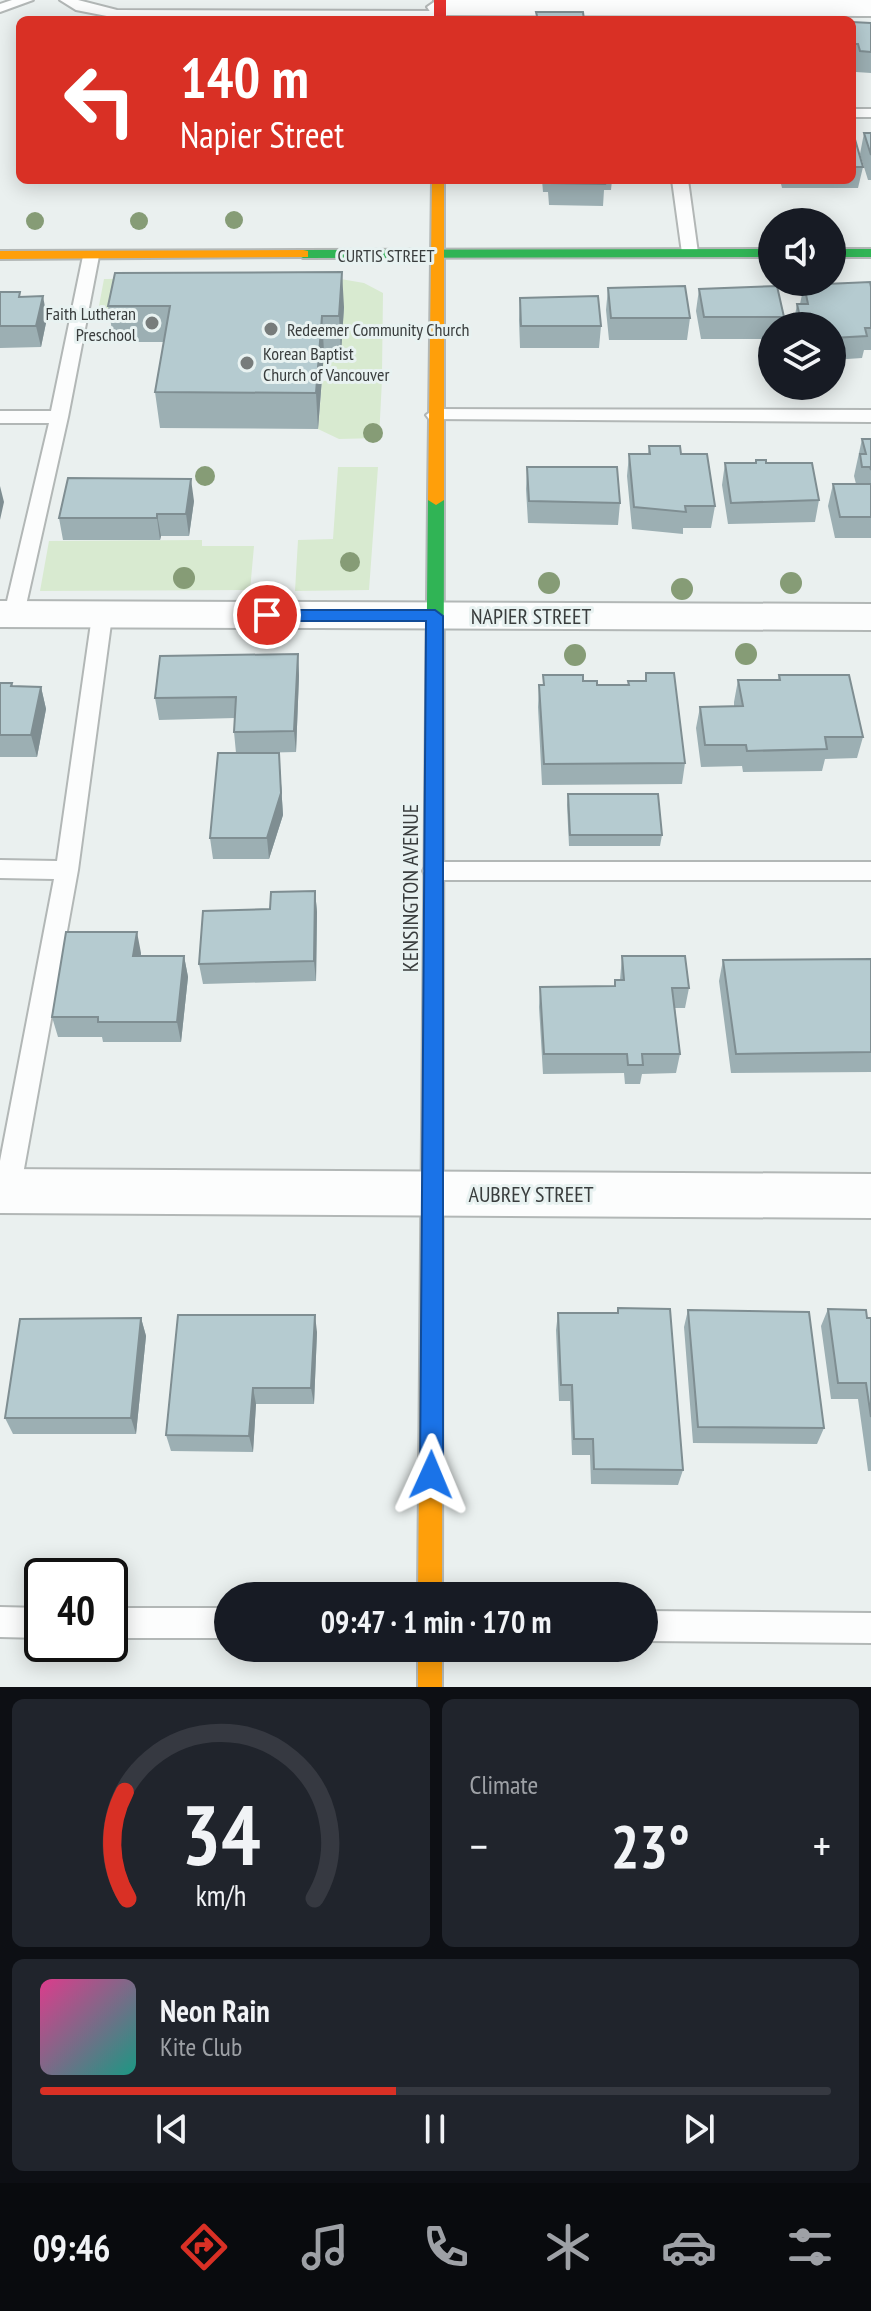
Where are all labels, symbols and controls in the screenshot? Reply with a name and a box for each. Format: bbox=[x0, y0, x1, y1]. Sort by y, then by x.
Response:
text: 140 m bbox=[180, 41, 309, 113]
icon: left bbox=[48, 48, 152, 152]
text: Napier Street bbox=[180, 111, 344, 158]
map controls bbox=[758, 208, 846, 400]
button: sound bbox=[758, 208, 846, 296]
street label: CURTIS STREET bbox=[337, 244, 435, 267]
place label: Faith Lutheran Preschool bbox=[45, 302, 137, 346]
button: layers bbox=[758, 312, 846, 400]
marker: Faith Lutheran Preschool bbox=[143, 314, 161, 332]
place label: Redeemer Community Church bbox=[287, 318, 470, 341]
marker: Redeemer Community Church bbox=[262, 320, 280, 338]
place label: Korean Baptist Church of Vancouver bbox=[263, 342, 389, 386]
marker: Korean Baptist Church of Vancouver bbox=[238, 354, 256, 372]
pin bbox=[233, 581, 301, 649]
icon: arrive bbox=[245, 593, 289, 637]
street label: NAPIER STREET bbox=[471, 602, 591, 630]
street label: KENSINGTON AVENUE bbox=[396, 804, 424, 972]
street label: AUBREY STREET bbox=[469, 1180, 594, 1208]
position arrow bbox=[389, 1433, 473, 1517]
speed limit sign: 40 bbox=[24, 1558, 128, 1662]
text: 09:47 · 1 min · 170 m bbox=[321, 1602, 551, 1641]
text: Climate bbox=[470, 1768, 538, 1801]
text: 34 bbox=[181, 1780, 261, 1888]
text: 23° bbox=[611, 1807, 690, 1885]
text: − bbox=[470, 1817, 488, 1874]
text: + bbox=[813, 1817, 831, 1874]
text: km/h bbox=[195, 1877, 246, 1914]
text: Neon Rain bbox=[160, 1991, 270, 2030]
text: Kite Club bbox=[160, 2030, 242, 2063]
icon: previous bbox=[150, 2107, 194, 2151]
icon: pause bbox=[413, 2107, 457, 2151]
icon: next bbox=[677, 2107, 721, 2151]
icon: directions bbox=[176, 2219, 232, 2275]
icon: music bbox=[297, 2219, 353, 2275]
icon: phone bbox=[418, 2219, 474, 2275]
icon: climate bbox=[540, 2219, 596, 2275]
icon: car bbox=[661, 2219, 717, 2275]
icon: filters bbox=[782, 2219, 838, 2275]
text: 09:46 bbox=[33, 2224, 111, 2271]

